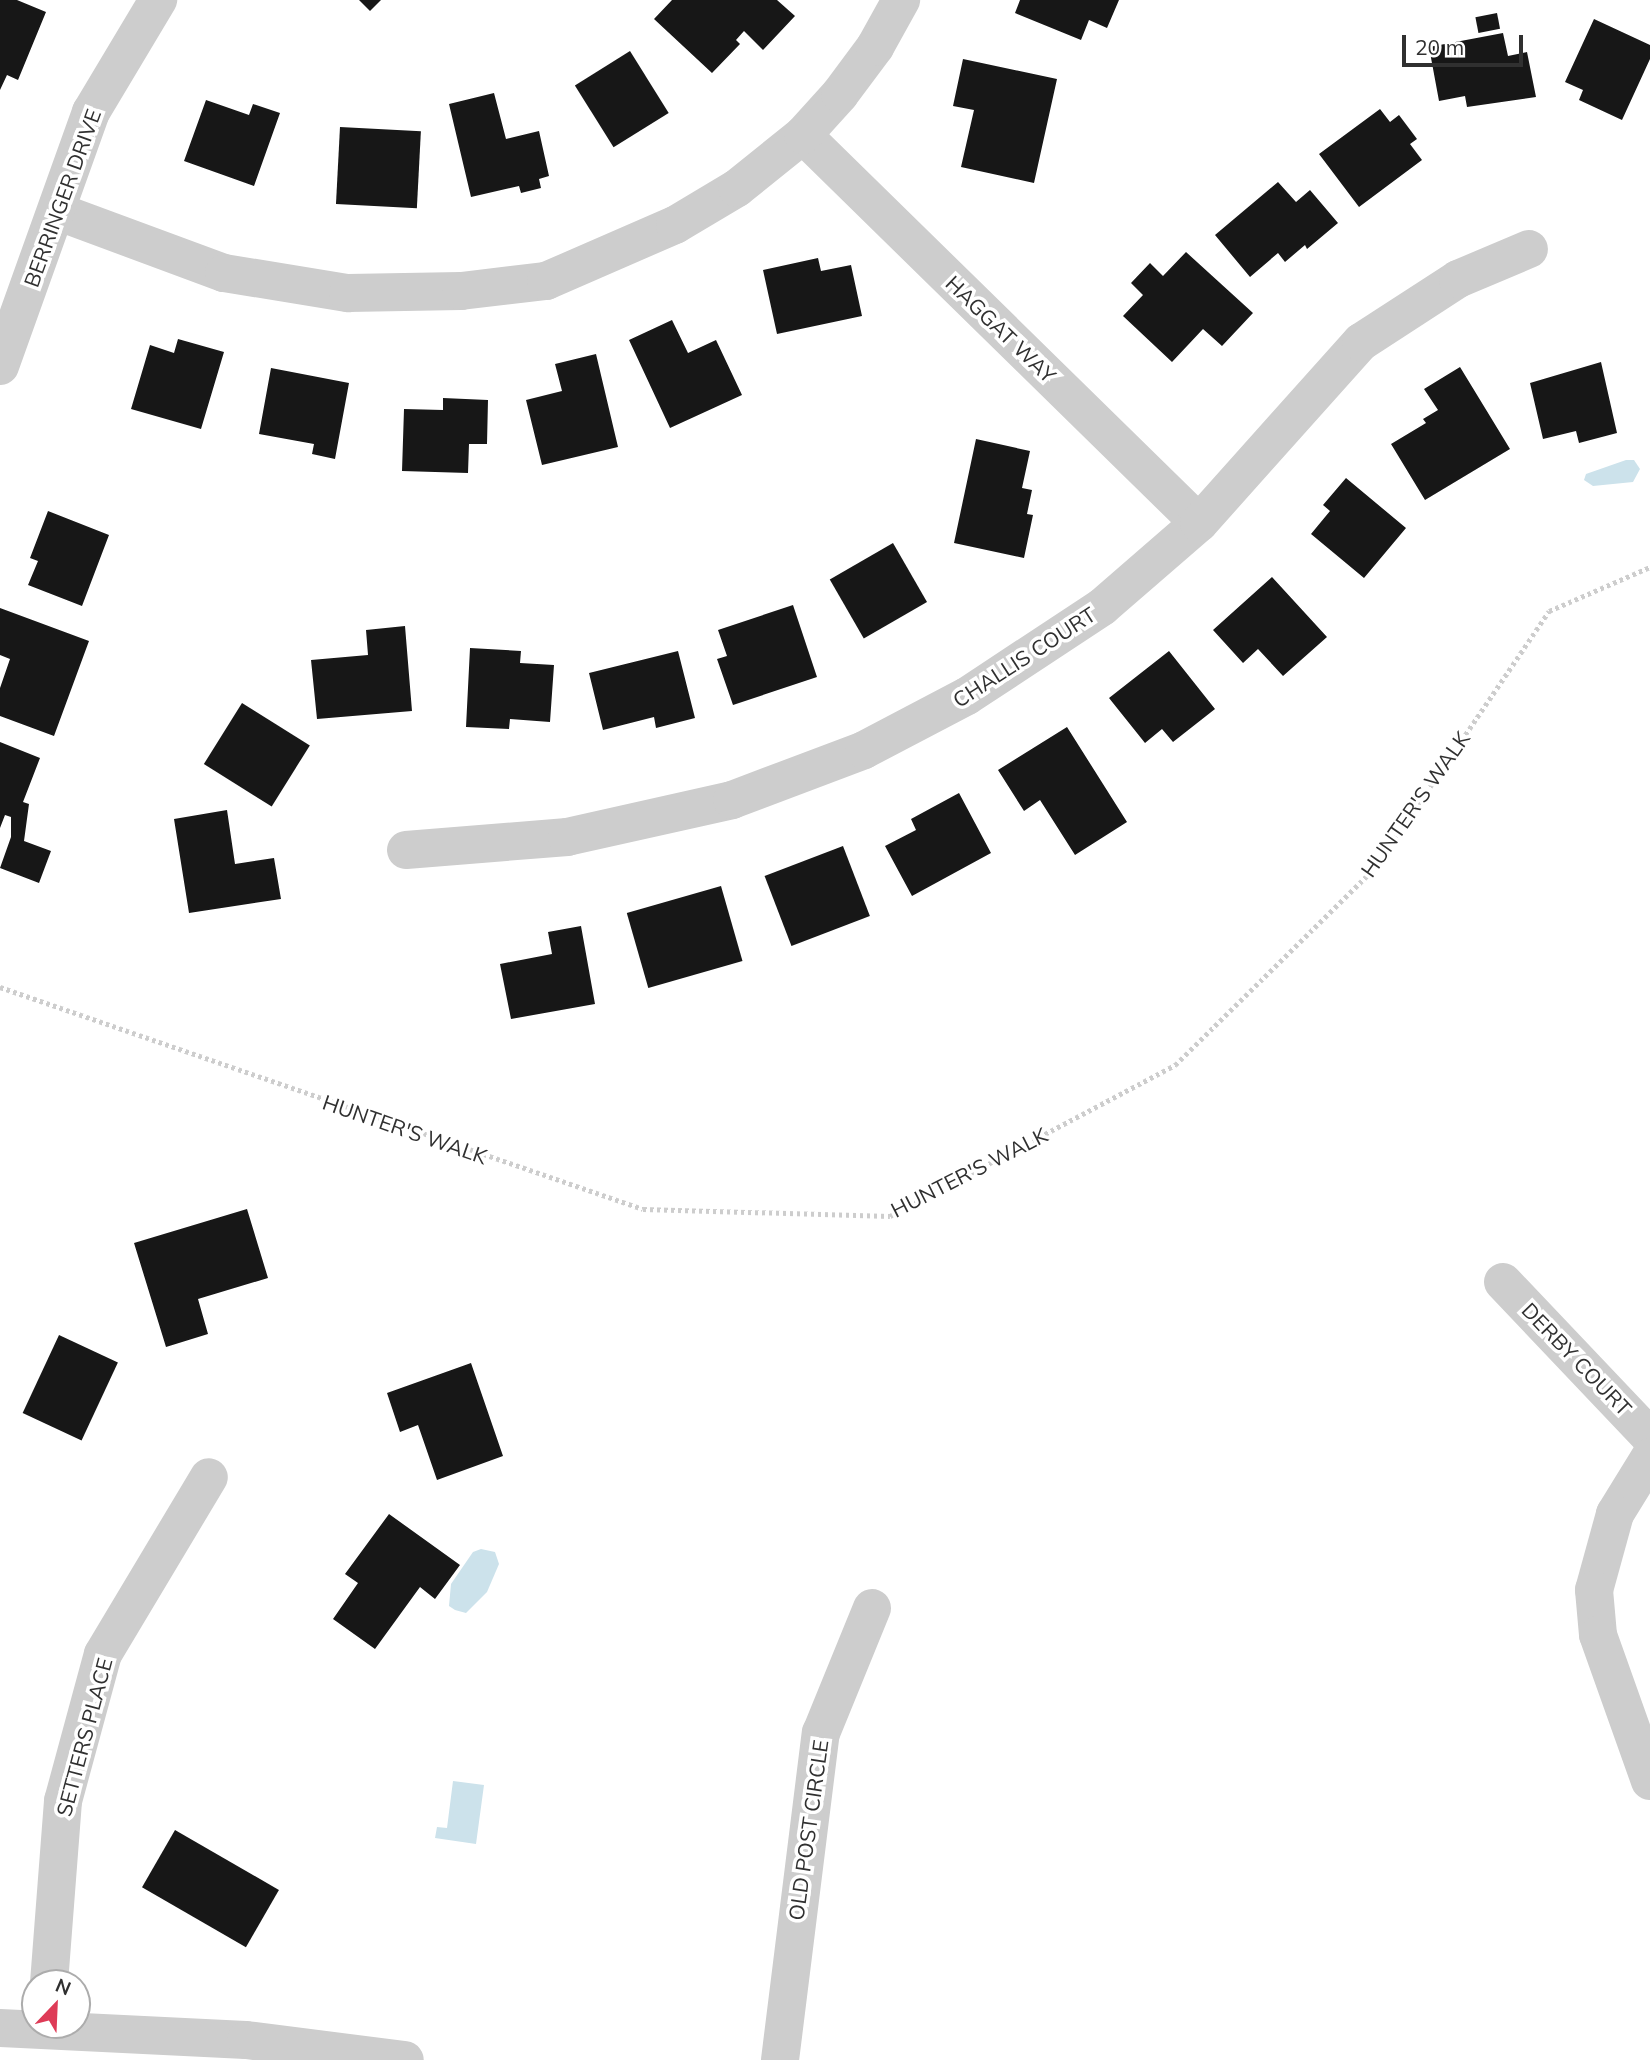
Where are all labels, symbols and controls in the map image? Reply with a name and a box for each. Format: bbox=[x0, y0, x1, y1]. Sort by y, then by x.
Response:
scale bar bbox=[1405, 21, 1526, 65]
text: 20 m bbox=[1415, 34, 1464, 60]
street label: BERRINGER DRIVE bbox=[18, 106, 106, 290]
street label: HAGGAT WAY bbox=[941, 270, 1061, 388]
street label: CHALLIS COURT bbox=[948, 601, 1100, 713]
street label: HUNTER'S WALK bbox=[1355, 726, 1475, 882]
street label: HUNTER'S WALK bbox=[319, 1089, 491, 1169]
street label: HUNTER'S WALK bbox=[887, 1122, 1051, 1222]
street label: DERBY COURT bbox=[1517, 1297, 1637, 1421]
street label: SETTERS PLACE bbox=[51, 1655, 117, 1819]
street label: OLD POST CIRCLE bbox=[783, 1738, 833, 1922]
north arrow bbox=[21, 1969, 91, 2039]
text: N bbox=[52, 1973, 75, 2000]

